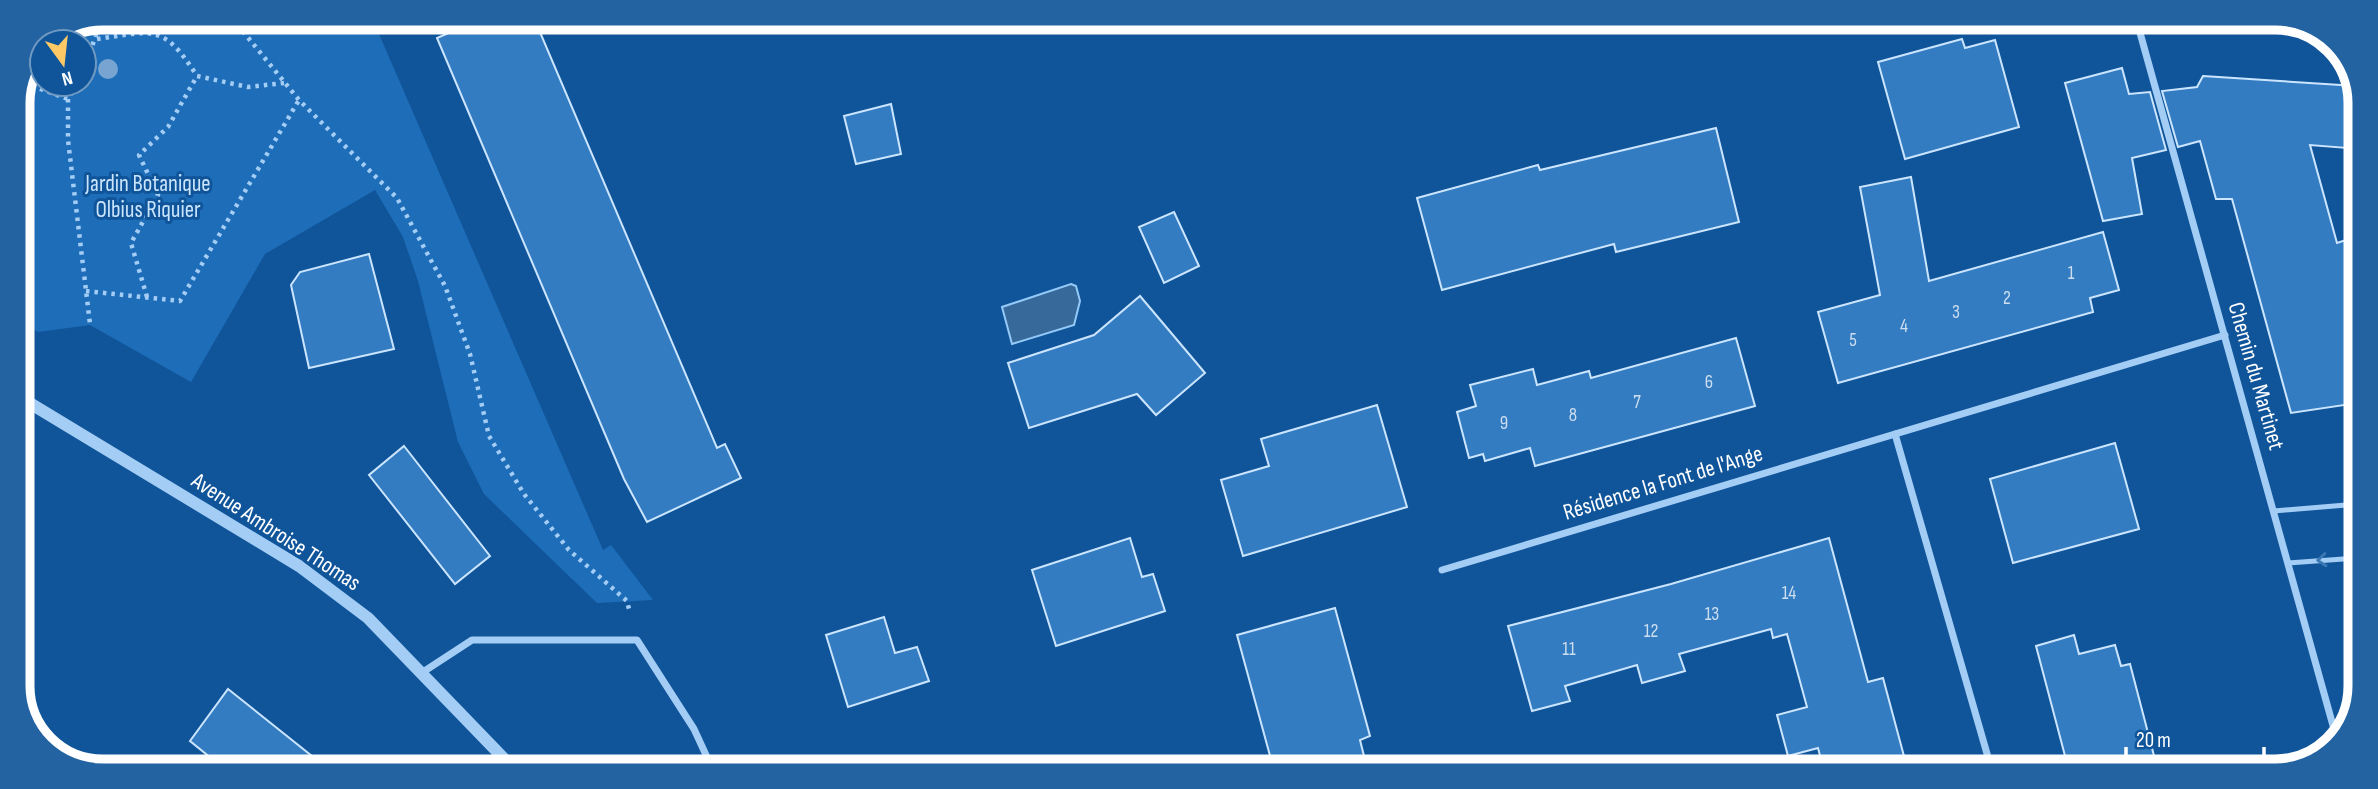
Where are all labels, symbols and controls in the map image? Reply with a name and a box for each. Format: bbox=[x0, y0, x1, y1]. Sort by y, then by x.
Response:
north arrow bbox=[28, 28, 98, 98]
text: N bbox=[59, 66, 75, 90]
park label: Jardin Botanique Olbius Riquier bbox=[84, 170, 211, 224]
house number: 1 bbox=[2068, 262, 2075, 285]
house number: 2 bbox=[2003, 287, 2011, 310]
street label: Chemin du Martinet bbox=[2222, 299, 2290, 453]
house number: 3 bbox=[1952, 301, 1960, 324]
house number: 4 bbox=[1900, 315, 1908, 338]
house number: 5 bbox=[1849, 329, 1857, 352]
house number: 6 bbox=[1705, 371, 1713, 394]
house number: 7 bbox=[1633, 391, 1641, 414]
house number: 8 bbox=[1569, 404, 1577, 427]
house number: 9 bbox=[1500, 412, 1508, 435]
street label: Résidence la Font de l'Ange bbox=[1560, 439, 1766, 527]
street label: Avenue Ambroise Thomas bbox=[185, 466, 366, 597]
one-way arrow bbox=[2317, 552, 2328, 567]
house number: 14 bbox=[1782, 582, 1796, 605]
house number: 13 bbox=[1705, 603, 1719, 626]
house number: 12 bbox=[1644, 620, 1658, 643]
house number: 11 bbox=[1562, 638, 1576, 661]
scale bar bbox=[2126, 716, 2264, 760]
text: 20 m bbox=[2136, 728, 2171, 753]

